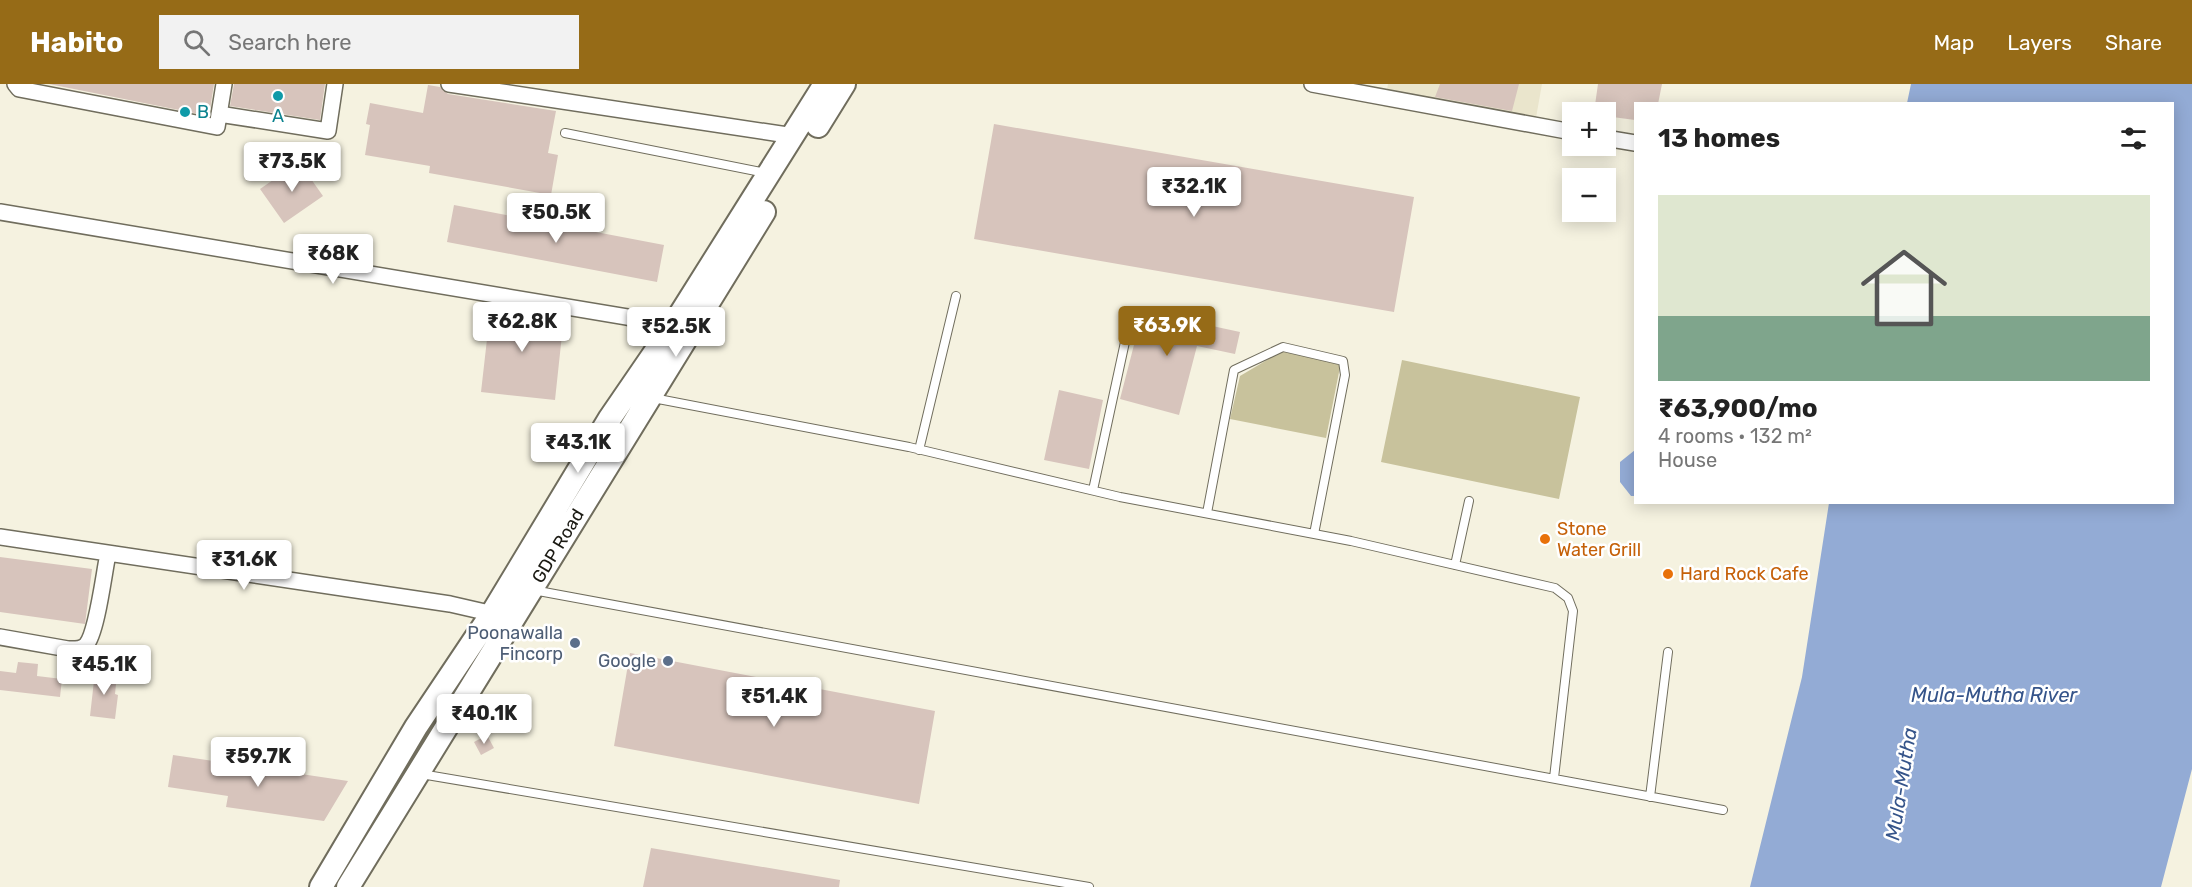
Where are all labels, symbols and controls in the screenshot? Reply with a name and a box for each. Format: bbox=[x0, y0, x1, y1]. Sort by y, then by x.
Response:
search box bbox=[159, 15, 579, 69]
text: Habito bbox=[30, 26, 123, 59]
icon: search bbox=[180, 26, 213, 59]
text: Search here bbox=[228, 29, 352, 56]
text: Map bbox=[1933, 30, 1974, 55]
text: Layers bbox=[2007, 30, 2072, 55]
text: Share bbox=[2105, 30, 2162, 55]
marker: A bbox=[271, 89, 285, 103]
place label: B bbox=[197, 101, 209, 123]
map controls bbox=[1562, 102, 1616, 222]
button: + bbox=[1562, 102, 1616, 156]
marker: B bbox=[178, 105, 192, 119]
place label: A bbox=[272, 105, 284, 127]
icon: filters bbox=[2117, 122, 2150, 155]
text: 13 homes bbox=[1658, 123, 1780, 154]
pin: ₹73.5K bbox=[243, 142, 341, 193]
text: ₹73.5K bbox=[258, 149, 326, 173]
pin: ₹32.1K bbox=[1145, 167, 1243, 218]
button: − bbox=[1562, 168, 1616, 222]
text: ₹32.1K bbox=[1161, 174, 1227, 198]
pin: ₹50.5K bbox=[507, 193, 605, 244]
text: ₹50.5K bbox=[521, 200, 591, 224]
pin: ₹68K bbox=[297, 234, 369, 285]
icon: home bbox=[1850, 234, 1958, 342]
text: ₹68K bbox=[307, 241, 359, 265]
pin: ₹62.8K bbox=[473, 302, 571, 353]
pin: ₹63.9K bbox=[1118, 306, 1216, 357]
pin: ₹52.5K bbox=[627, 307, 725, 358]
text: ₹62.8K bbox=[487, 309, 557, 333]
text: ₹63.9K bbox=[1132, 313, 1202, 337]
text: ₹52.5K bbox=[641, 314, 711, 338]
text: ₹63,900/mo bbox=[1658, 393, 1818, 424]
pin: ₹43.1K bbox=[529, 423, 627, 474]
text: 4 rooms · 132 m² bbox=[1658, 424, 1812, 448]
text: ₹43.1K bbox=[545, 430, 611, 454]
text: House bbox=[1658, 448, 1717, 472]
street label: GDP Road bbox=[527, 505, 589, 587]
place label: Stone Water Grill bbox=[1557, 518, 1641, 561]
marker: Stone Water Grill bbox=[1538, 532, 1552, 546]
pin: ₹31.6K bbox=[195, 540, 293, 591]
text: ₹31.6K bbox=[211, 547, 277, 571]
place label: Hard Rock Cafe bbox=[1680, 563, 1809, 585]
marker: Hard Rock Cafe bbox=[1661, 567, 1675, 581]
place label: Poonawalla Fincorp bbox=[467, 622, 563, 665]
marker: Poonawalla Fincorp bbox=[568, 636, 582, 650]
pin: ₹45.1K bbox=[55, 645, 153, 696]
place label: Google bbox=[598, 650, 656, 672]
text: ₹45.1K bbox=[71, 652, 137, 676]
marker: Google bbox=[661, 654, 675, 668]
pin: ₹51.4K bbox=[725, 677, 823, 728]
water label: Mula-Mutha River bbox=[1911, 683, 2078, 707]
text: ₹51.4K bbox=[740, 684, 808, 708]
pin: ₹40.1K bbox=[435, 694, 533, 745]
text: ₹40.1K bbox=[451, 701, 517, 725]
water label: Mula-Mutha bbox=[1880, 726, 1922, 842]
pin: ₹59.7K bbox=[209, 737, 307, 788]
text: ₹59.7K bbox=[225, 744, 291, 768]

